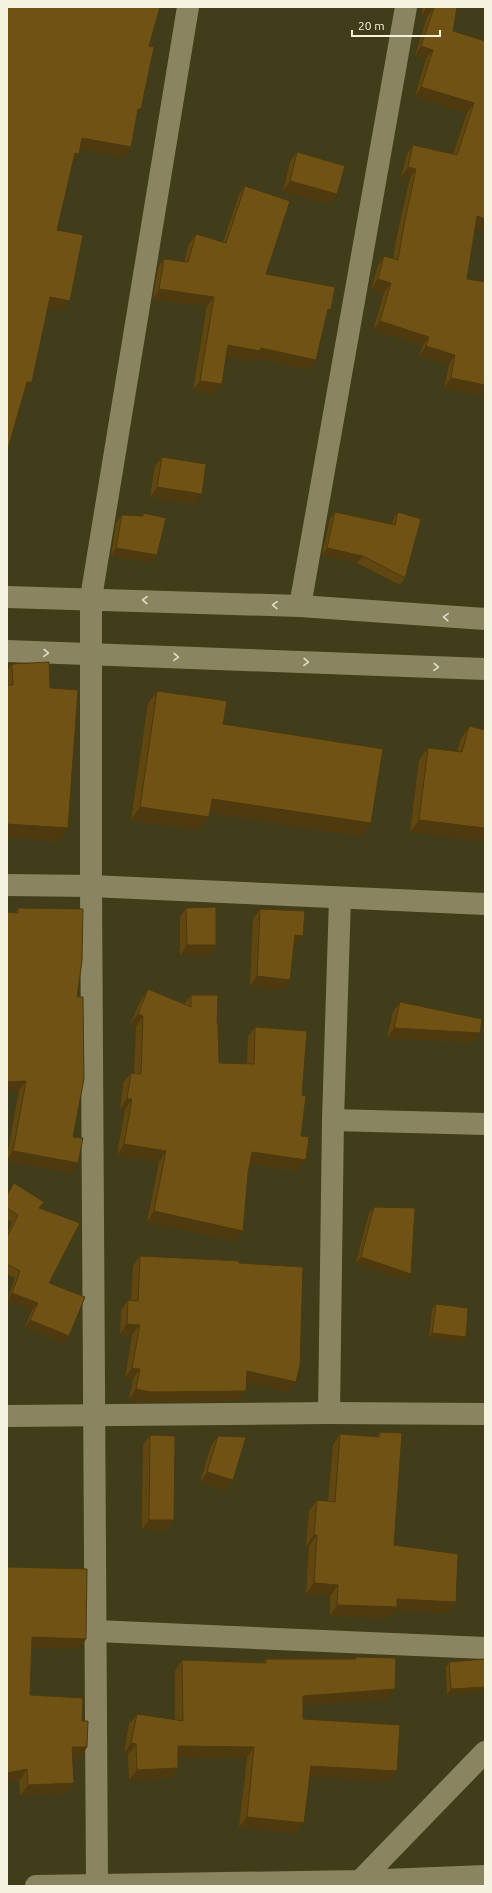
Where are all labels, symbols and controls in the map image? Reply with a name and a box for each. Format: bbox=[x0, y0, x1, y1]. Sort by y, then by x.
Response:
scale bar bbox=[352, 12, 440, 38]
text: 20 m bbox=[358, 19, 385, 32]
one-way arrow bbox=[142, 596, 148, 604]
one-way arrow bbox=[272, 601, 278, 609]
one-way arrow bbox=[443, 612, 449, 621]
one-way arrow bbox=[43, 648, 49, 657]
one-way arrow bbox=[173, 653, 179, 661]
one-way arrow bbox=[303, 658, 309, 666]
one-way arrow bbox=[433, 662, 439, 671]

